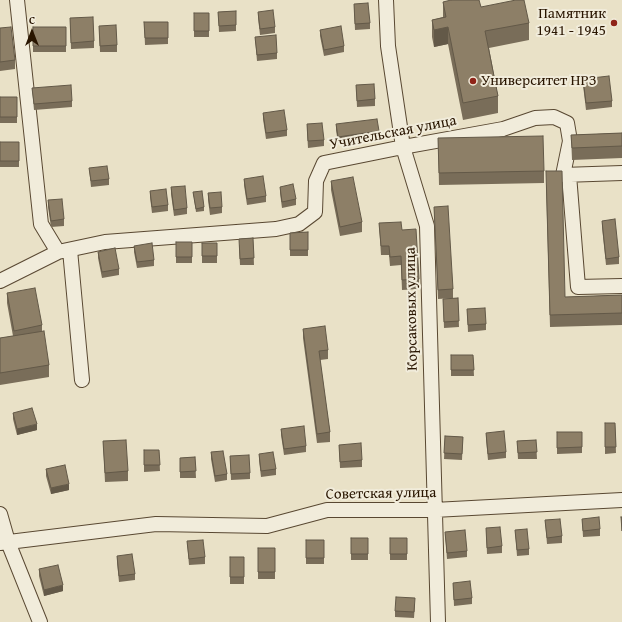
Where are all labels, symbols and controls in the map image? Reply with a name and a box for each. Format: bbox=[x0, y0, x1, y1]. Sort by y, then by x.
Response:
place label: Памятник 1941 - 1945 bbox=[536, 5, 606, 40]
north arrow bbox=[12, 12, 52, 52]
text: С bbox=[29, 12, 35, 28]
marker: Памятник 1941 - 1945 bbox=[609, 18, 619, 28]
place label: Университет НРЗ bbox=[481, 72, 596, 90]
marker: Университет НРЗ bbox=[468, 76, 478, 86]
street label: Учительская улица bbox=[328, 112, 458, 154]
street label: Корсаковых улица bbox=[402, 247, 422, 371]
street label: Советская улица bbox=[326, 484, 436, 504]

